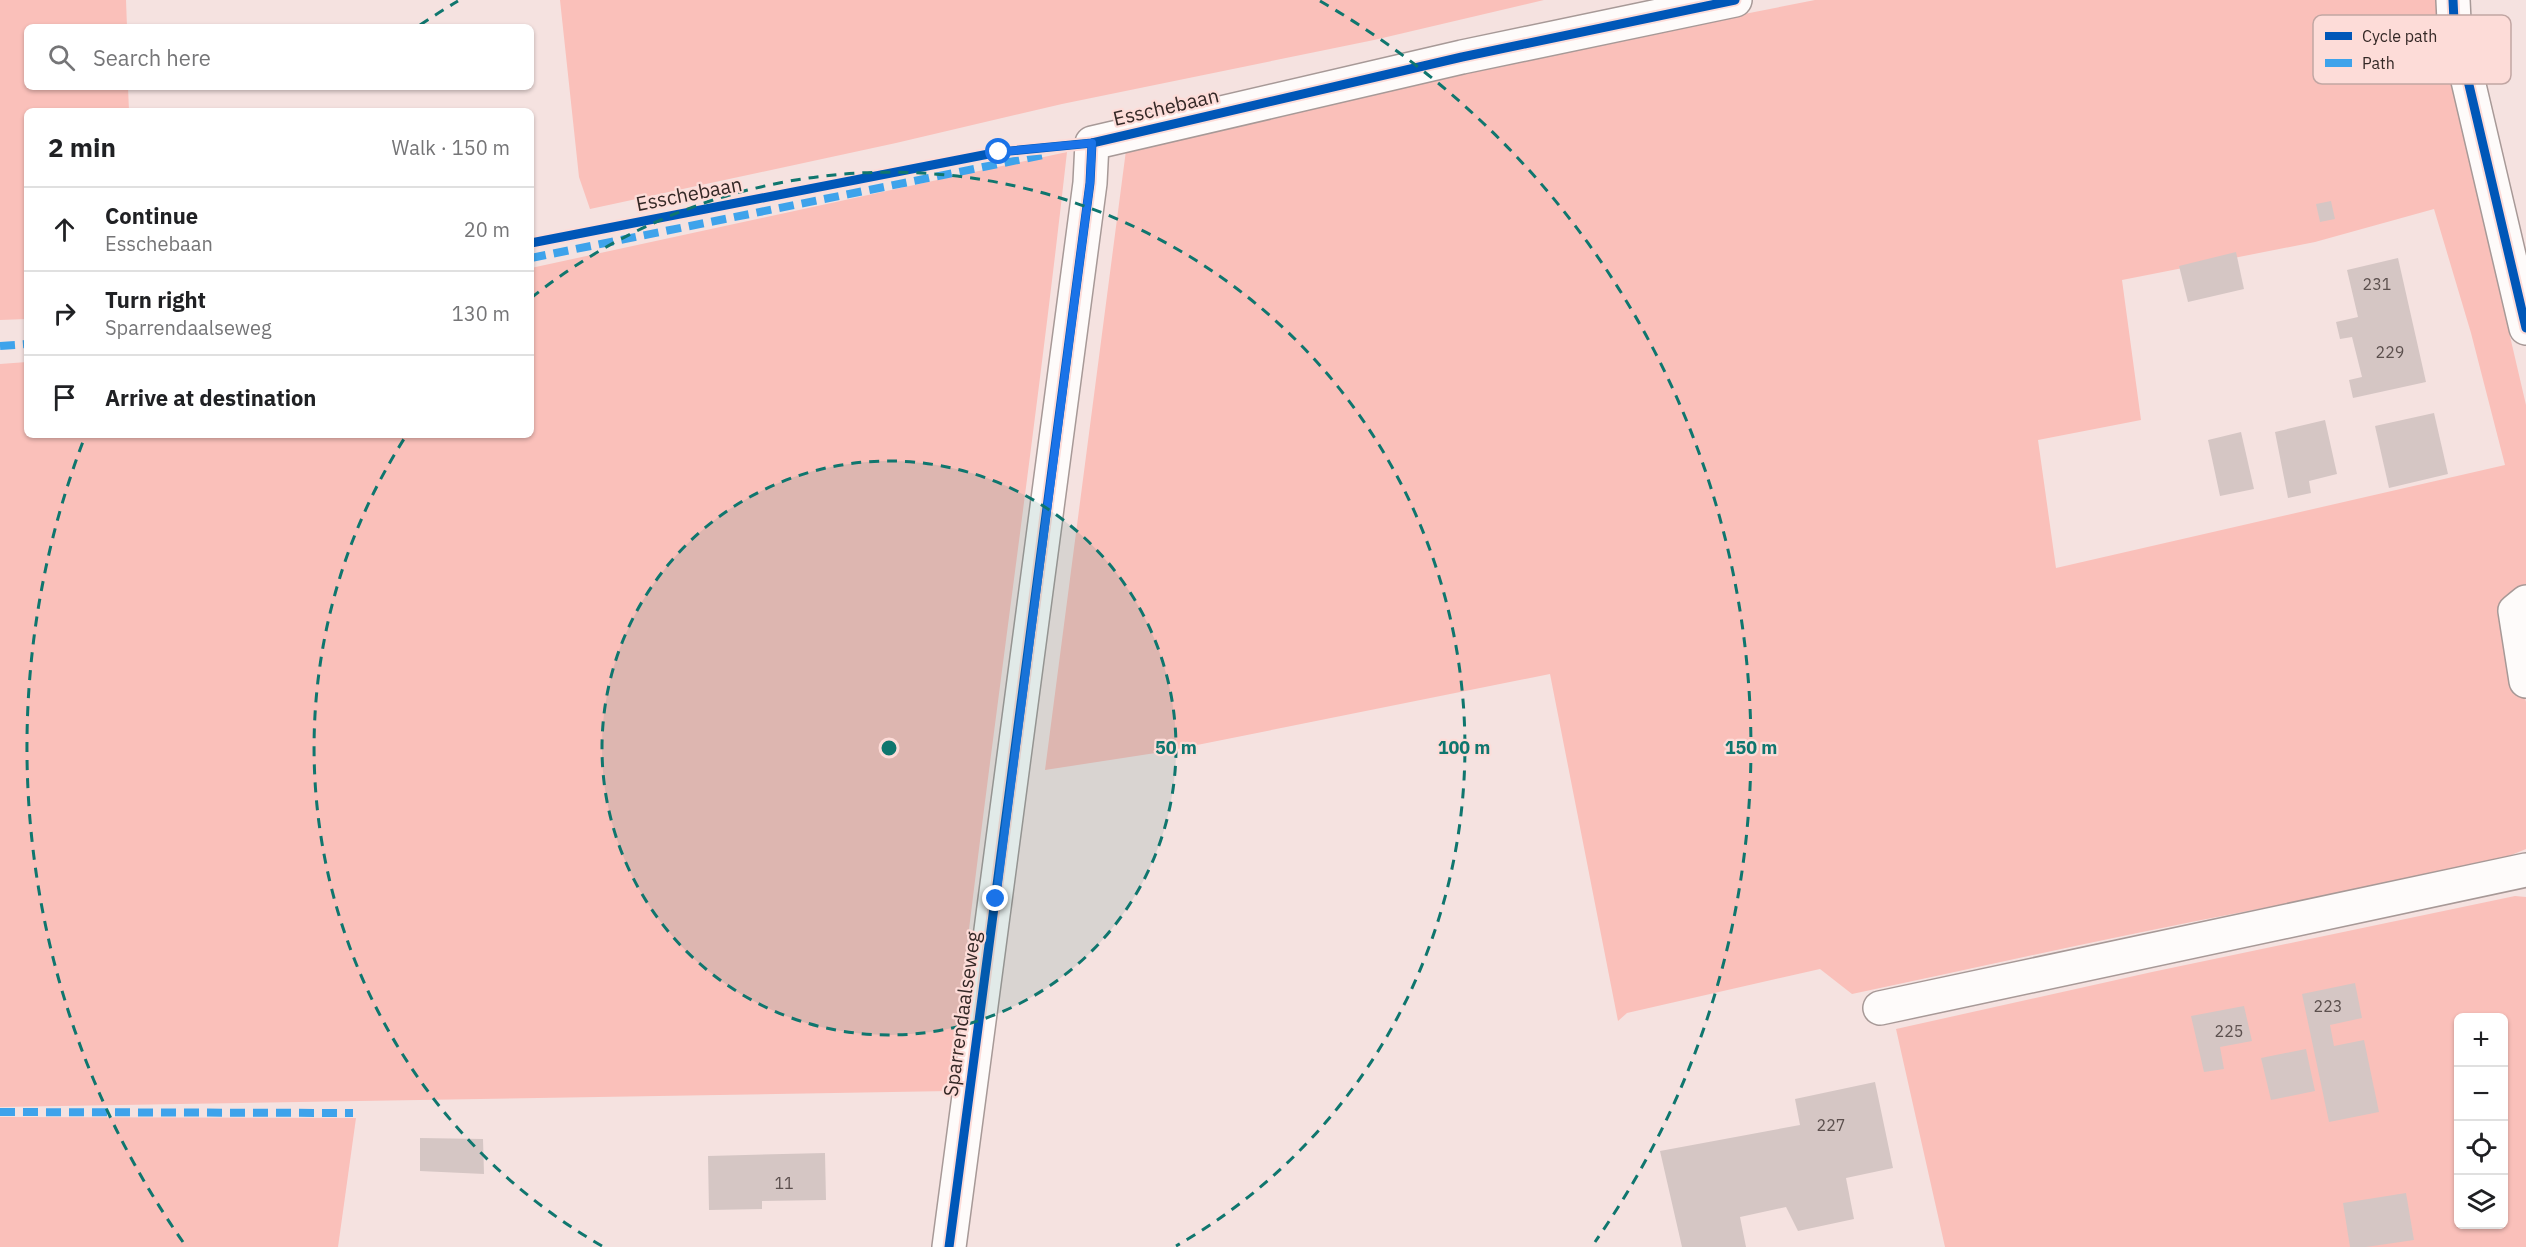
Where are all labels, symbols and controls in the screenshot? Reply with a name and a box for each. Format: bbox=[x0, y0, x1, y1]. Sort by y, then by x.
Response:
legend bbox=[2313, 15, 2511, 84]
search box bbox=[24, 24, 534, 90]
text: Cycle path bbox=[2362, 26, 2437, 46]
icon: search bbox=[45, 41, 78, 74]
text: Search here bbox=[93, 43, 211, 72]
text: Path bbox=[2362, 53, 2395, 73]
street label: Esschebaan bbox=[1110, 81, 1221, 132]
text: 2 min bbox=[48, 130, 116, 164]
text: Walk · 150 m bbox=[392, 134, 510, 161]
route start bbox=[985, 138, 1011, 164]
street label: Esschebaan bbox=[633, 170, 744, 217]
text: Continue bbox=[105, 201, 198, 230]
icon: ahead bbox=[48, 213, 81, 246]
text: 20 m bbox=[464, 216, 510, 243]
text: Esschebaan bbox=[105, 230, 213, 257]
house number: 231 bbox=[2363, 274, 2391, 294]
text: Turn right bbox=[105, 285, 206, 314]
icon: right bbox=[48, 297, 81, 330]
text: 130 m bbox=[452, 300, 510, 327]
text: Sparrendaalseweg bbox=[105, 314, 272, 341]
house number: 229 bbox=[2376, 342, 2404, 362]
icon: arrive bbox=[48, 381, 81, 414]
text: Arrive at destination bbox=[105, 383, 316, 412]
text: 50 m bbox=[1155, 736, 1197, 759]
text: 100 m bbox=[1438, 736, 1490, 759]
text: 150 m bbox=[1725, 736, 1777, 759]
centre of rings bbox=[879, 738, 899, 758]
route end bbox=[982, 885, 1008, 911]
street label: Sparrendaalseweg bbox=[937, 929, 987, 1098]
house number: 223 bbox=[2314, 996, 2342, 1016]
map controls bbox=[2454, 1013, 2508, 1229]
button: + bbox=[2454, 1013, 2508, 1067]
house number: 225 bbox=[2215, 1021, 2243, 1041]
button: − bbox=[2454, 1067, 2508, 1121]
house number: 227 bbox=[1817, 1115, 1845, 1135]
button: locate bbox=[2454, 1121, 2508, 1175]
house number: 11 bbox=[774, 1173, 794, 1193]
button: layers bbox=[2454, 1175, 2508, 1229]

